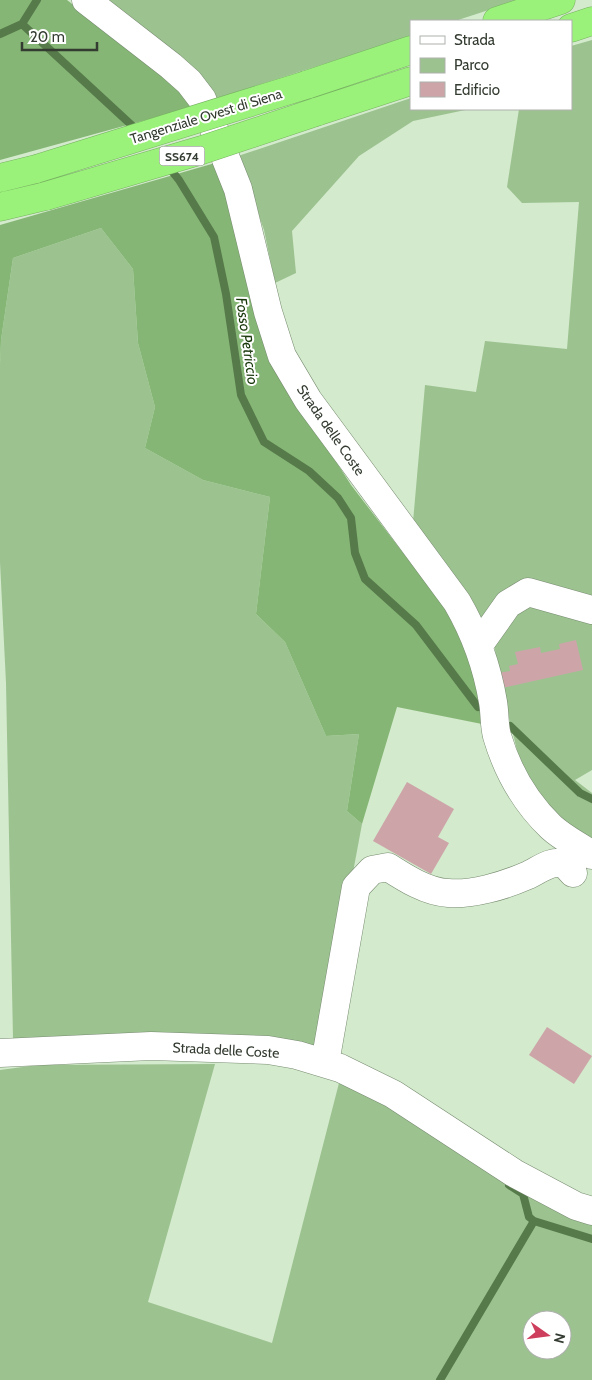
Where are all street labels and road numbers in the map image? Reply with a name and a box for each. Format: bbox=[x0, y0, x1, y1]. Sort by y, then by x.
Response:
street label: Tangenziale Ovest di Siena bbox=[128, 84, 284, 148]
road number: SS674 bbox=[160, 146, 204, 166]
street label: Strada delle Coste bbox=[293, 381, 369, 479]
street label: Strada delle Coste bbox=[172, 1038, 280, 1062]

